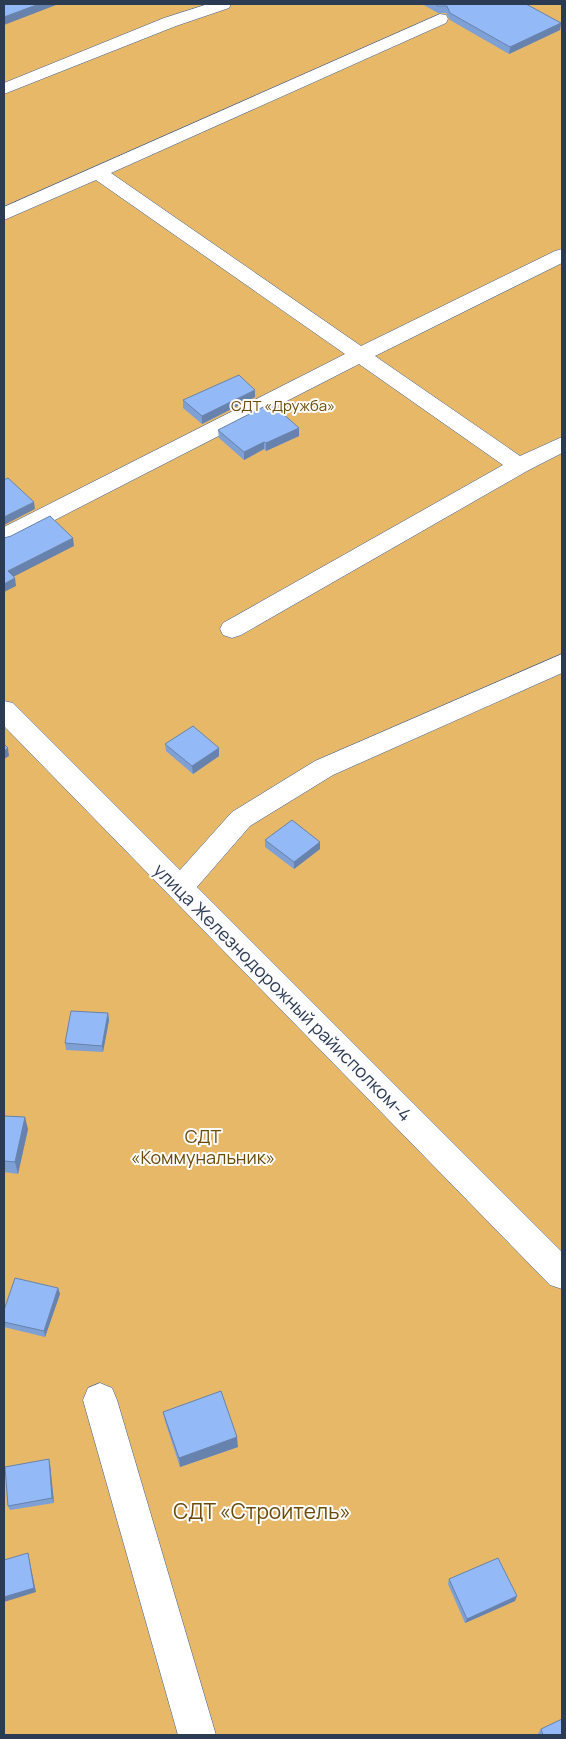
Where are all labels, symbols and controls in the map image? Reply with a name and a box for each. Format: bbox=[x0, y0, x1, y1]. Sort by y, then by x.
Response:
park label: СДТ «Дружба» bbox=[231, 395, 335, 416]
street label: улица Железнодорожный райисполком-4 bbox=[149, 858, 417, 1126]
park label: СДТ «Коммунальник» bbox=[131, 1124, 275, 1169]
park label: СДТ «Строитель» bbox=[173, 1497, 351, 1525]

